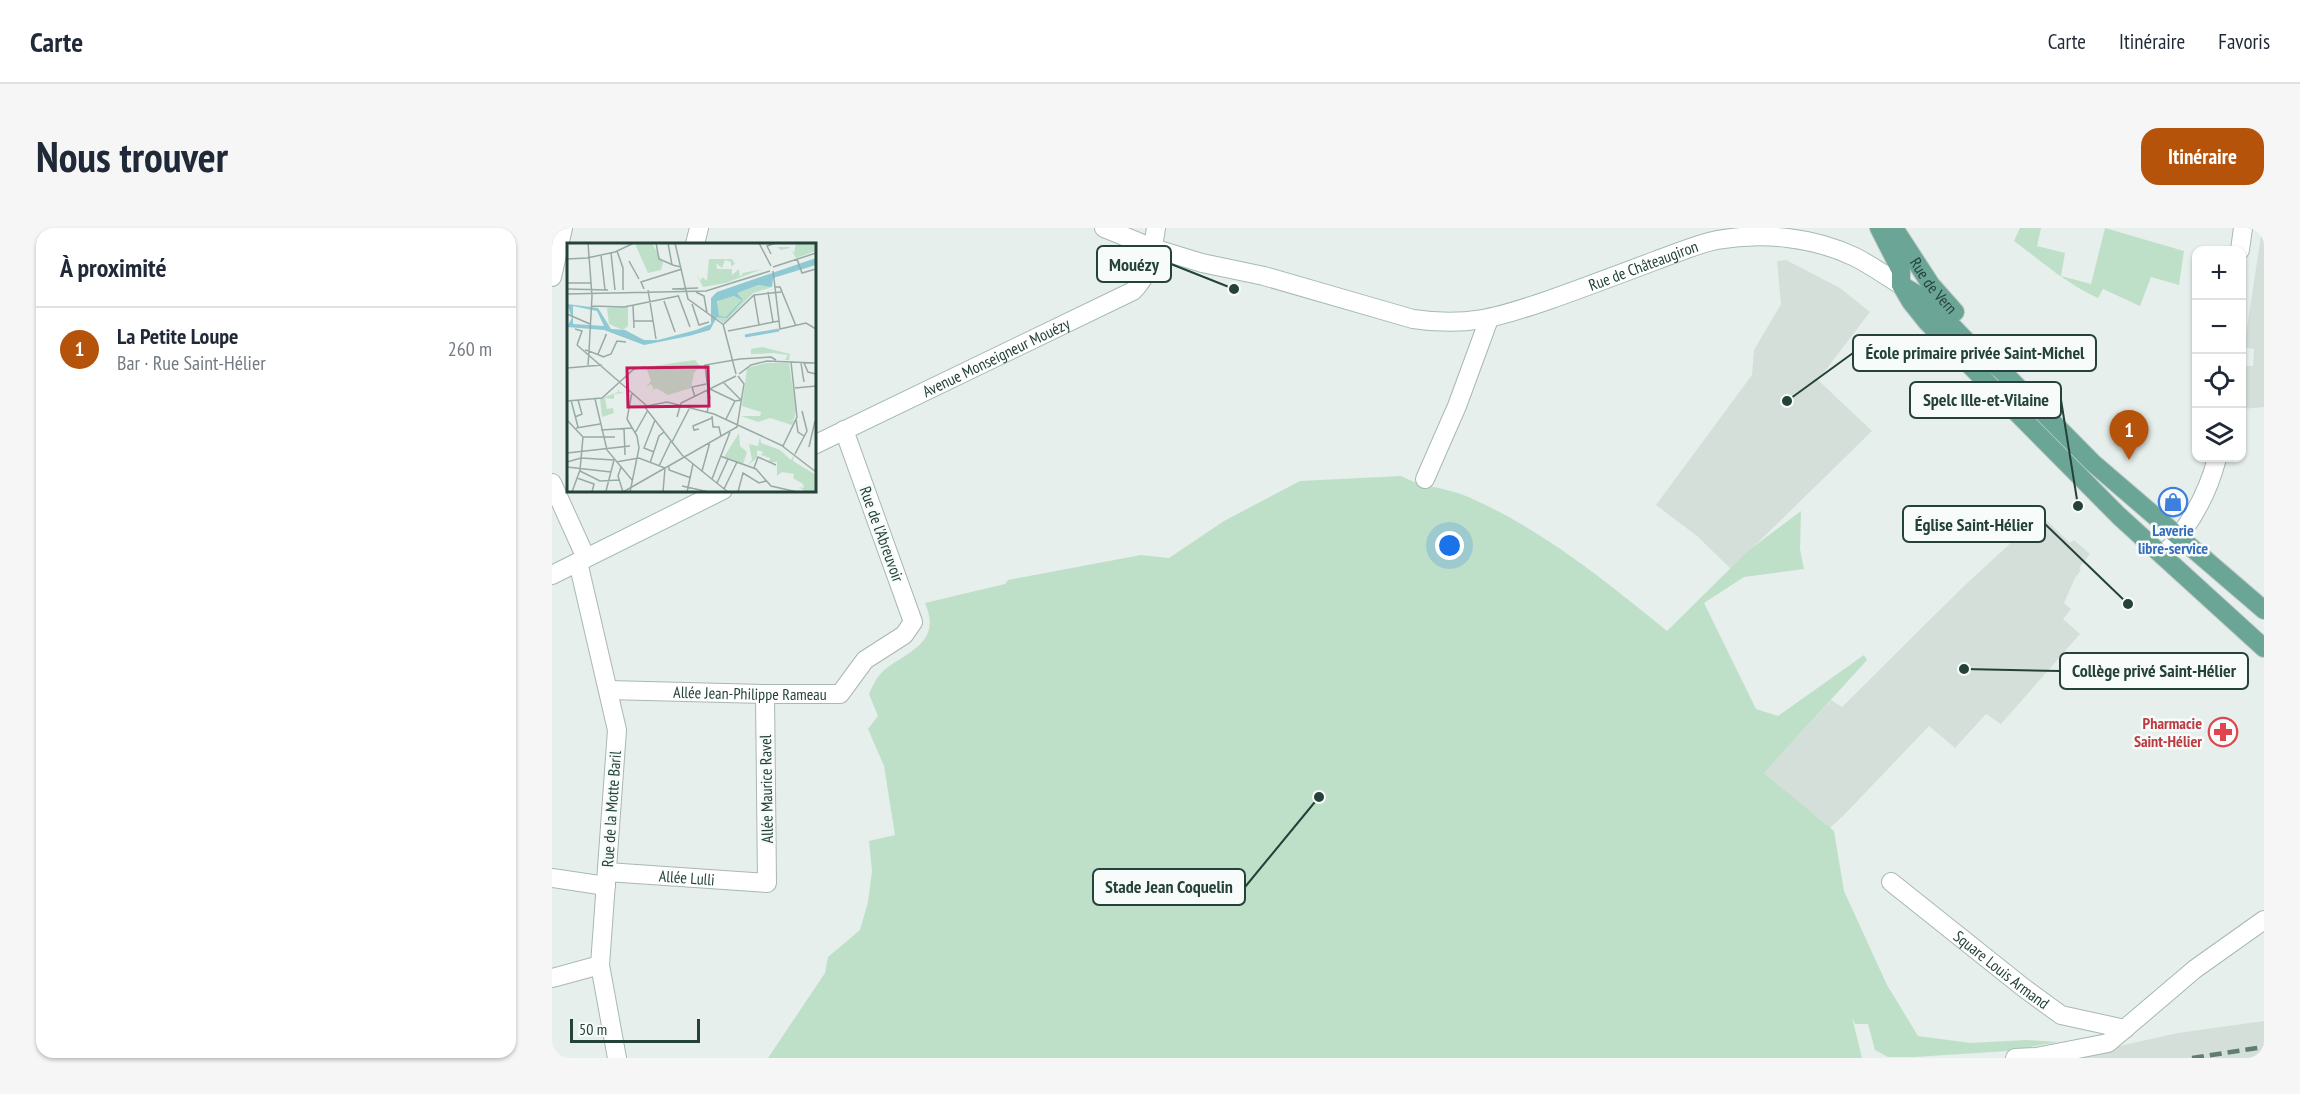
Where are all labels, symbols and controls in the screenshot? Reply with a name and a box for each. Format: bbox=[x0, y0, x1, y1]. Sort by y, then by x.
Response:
text: Carte bbox=[30, 23, 83, 60]
text: Carte bbox=[2048, 28, 2086, 55]
text: Itinéraire bbox=[2119, 28, 2185, 55]
text: Favoris bbox=[2218, 28, 2270, 55]
button: Itinéraire bbox=[2141, 128, 2264, 185]
text: Nous trouver bbox=[36, 129, 228, 184]
street label: Rue de Châteaugiron bbox=[1586, 236, 1701, 295]
inset map bbox=[567, 243, 816, 492]
callout: Mouézy bbox=[1097, 246, 1171, 282]
map controls bbox=[2192, 246, 2246, 462]
button: + bbox=[2192, 246, 2246, 300]
text: À proximité bbox=[60, 251, 167, 284]
text: Mouézy bbox=[1109, 253, 1160, 276]
street label: Rue de Vern bbox=[1906, 254, 1962, 318]
button: − bbox=[2192, 300, 2246, 354]
street label: Avenue Monseigneur Mouézy bbox=[919, 313, 1073, 401]
text: La Petite Loupe bbox=[117, 322, 238, 350]
callout: École primaire privée Saint-Michel bbox=[1853, 335, 2096, 371]
text: 1 bbox=[75, 336, 84, 362]
text: 260 m bbox=[448, 336, 492, 362]
text: École primaire privée Saint-Michel bbox=[1866, 341, 2085, 364]
text: Bar · Rue Saint-Hélier bbox=[117, 350, 266, 376]
button: locate bbox=[2192, 354, 2246, 408]
callout: Spelc Ille-et-Vilaine bbox=[1910, 382, 2061, 418]
text: Spelc Ille-et-Vilaine bbox=[1923, 388, 2049, 411]
button: layers bbox=[2192, 408, 2246, 462]
pin: 1 bbox=[2110, 410, 2148, 460]
street label: Rue de l'Abreuvoir bbox=[855, 484, 909, 585]
shop icon: Laverie libre-service bbox=[2157, 486, 2189, 518]
callout: Église Saint-Hélier bbox=[1903, 506, 2045, 542]
text: Église Saint-Hélier bbox=[1915, 513, 2034, 536]
place label: Laverie libre-service bbox=[2138, 520, 2208, 558]
your location bbox=[1435, 531, 1464, 560]
callout: Collège privé Saint-Hélier bbox=[2060, 653, 2248, 689]
text: Collège privé Saint-Hélier bbox=[2072, 659, 2237, 682]
street label: Allée Jean-Philippe Rameau bbox=[673, 682, 827, 704]
place label: Pharmacie Saint-Hélier bbox=[2134, 713, 2202, 751]
pharmacy icon: Pharmacie Saint-Hélier bbox=[2207, 716, 2239, 748]
street label: Allée Maurice Ravel bbox=[755, 734, 777, 844]
street label: Rue de la Motte Baril bbox=[597, 750, 625, 868]
street label: Allée Lulli bbox=[658, 866, 715, 889]
callout: Stade Jean Coquelin bbox=[1093, 869, 1245, 905]
text: Stade Jean Coquelin bbox=[1105, 875, 1233, 898]
street label: Square Louis Armand bbox=[1950, 926, 2053, 1013]
scale bar bbox=[570, 1016, 700, 1044]
text: 50 m bbox=[579, 1019, 607, 1039]

